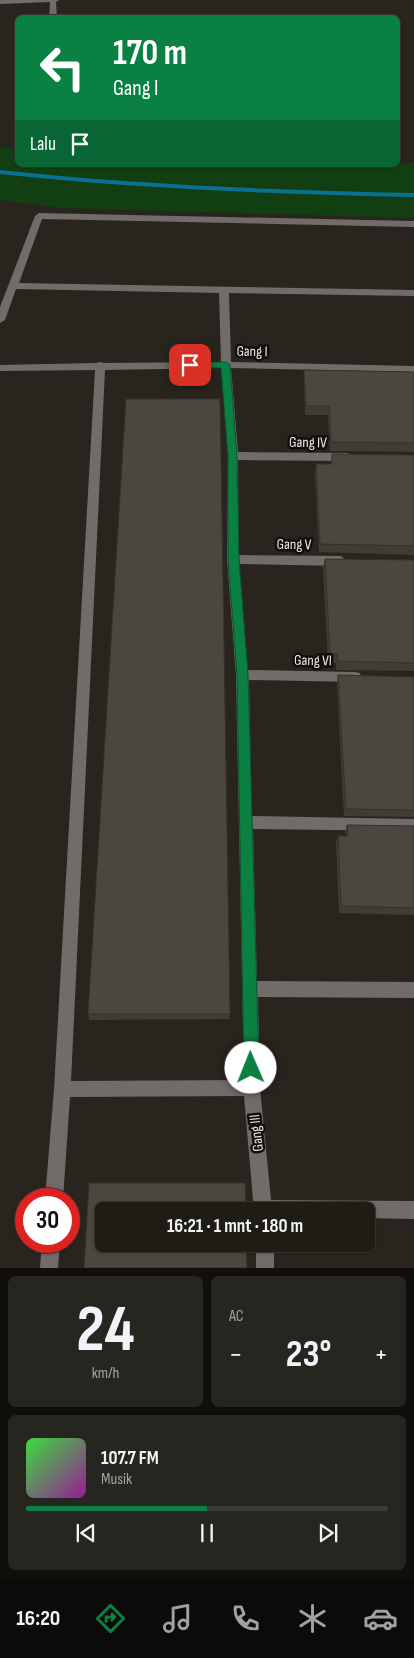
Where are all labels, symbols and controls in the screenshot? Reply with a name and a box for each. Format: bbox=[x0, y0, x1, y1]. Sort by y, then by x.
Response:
text: 170 m bbox=[113, 32, 187, 75]
icon: left bbox=[30, 35, 95, 100]
text: Gang I bbox=[113, 75, 158, 102]
icon: arrive bbox=[66, 130, 94, 158]
text: Lalu bbox=[30, 133, 56, 156]
street label: Gang I bbox=[236, 342, 268, 361]
pin bbox=[169, 344, 211, 386]
icon: arrive bbox=[176, 351, 204, 379]
street label: Gang IV bbox=[289, 433, 327, 452]
street label: Gang V bbox=[276, 535, 312, 554]
street label: Gang VI bbox=[294, 651, 332, 670]
position arrow bbox=[224, 1041, 276, 1093]
street label: Gang III bbox=[245, 1114, 268, 1152]
speed limit sign: 30 bbox=[15, 1188, 80, 1253]
text: 16:21 · 1 mnt · 180 m bbox=[167, 1215, 303, 1238]
text: 24 bbox=[76, 1292, 135, 1370]
text: AC bbox=[229, 1307, 243, 1326]
text: 23° bbox=[286, 1332, 331, 1377]
text: − bbox=[229, 1338, 243, 1371]
text: + bbox=[374, 1338, 388, 1371]
text: km/h bbox=[92, 1364, 119, 1383]
text: 107.7 FM bbox=[101, 1447, 159, 1470]
text: Musik bbox=[101, 1470, 132, 1489]
icon: previous bbox=[72, 1519, 100, 1547]
icon: pause bbox=[193, 1519, 221, 1547]
icon: next bbox=[314, 1519, 342, 1547]
icon: directions bbox=[93, 1601, 128, 1636]
icon: music bbox=[160, 1601, 195, 1636]
icon: phone bbox=[228, 1601, 263, 1636]
icon: climate bbox=[295, 1601, 330, 1636]
icon: car bbox=[363, 1601, 398, 1636]
text: 16:20 bbox=[16, 1605, 60, 1632]

